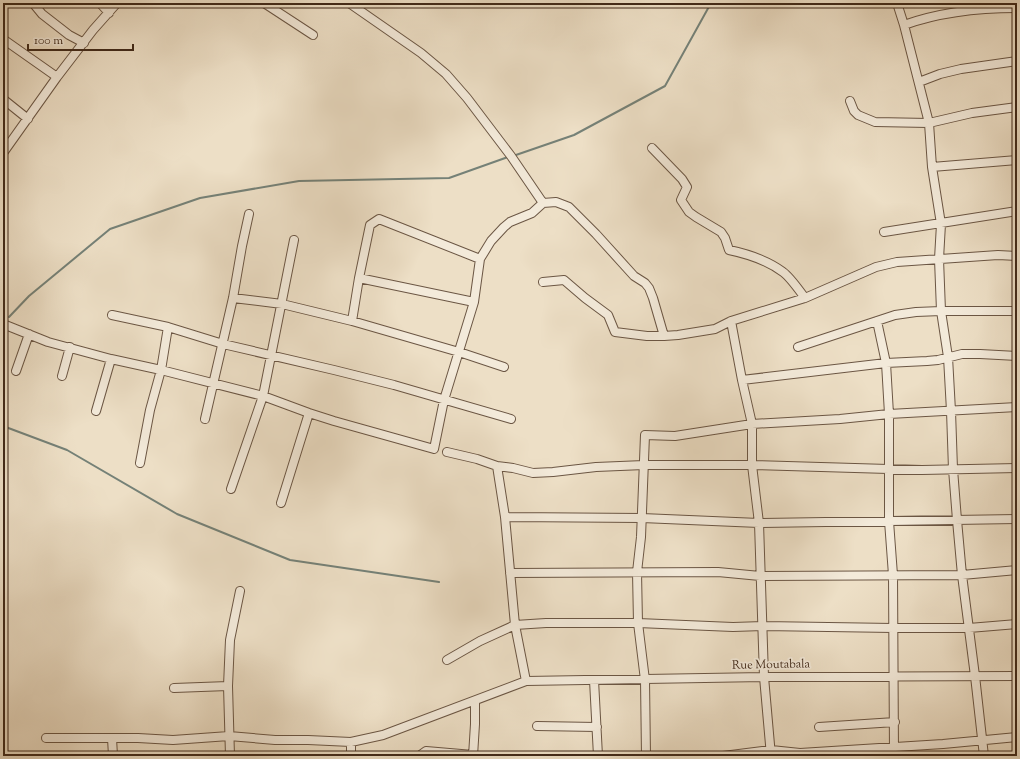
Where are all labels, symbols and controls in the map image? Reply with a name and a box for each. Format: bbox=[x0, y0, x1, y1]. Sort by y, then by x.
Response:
scale bar bbox=[28, 26, 133, 52]
text: 100 m bbox=[34, 32, 63, 50]
street label: Rue Moutabala bbox=[732, 655, 811, 675]

